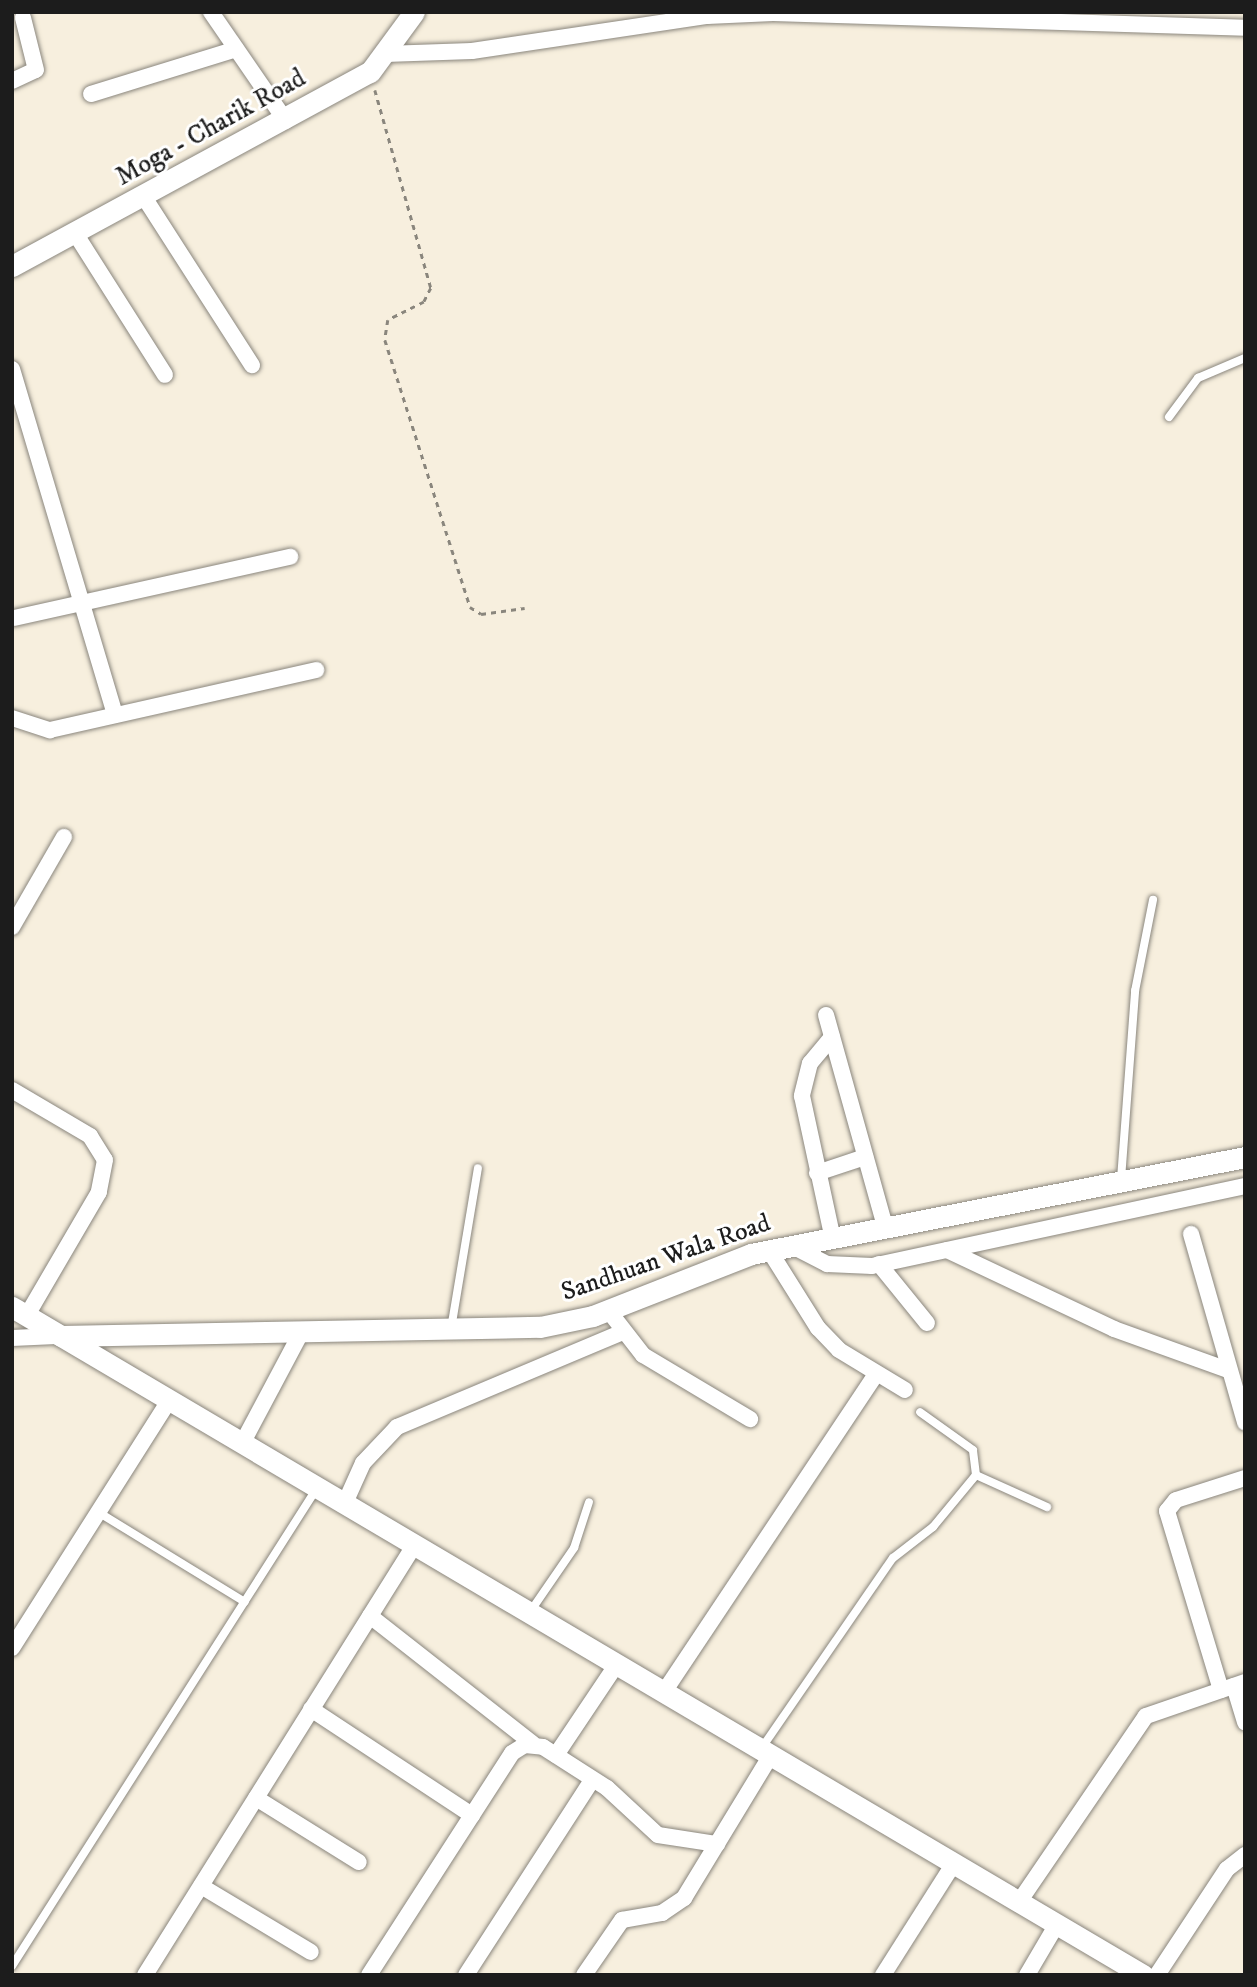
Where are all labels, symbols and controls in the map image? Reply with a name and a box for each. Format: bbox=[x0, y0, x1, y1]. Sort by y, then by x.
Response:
street label: Moga - Charik Road bbox=[111, 63, 311, 193]
street label: Sandhuan Wala Road bbox=[557, 1208, 775, 1308]

